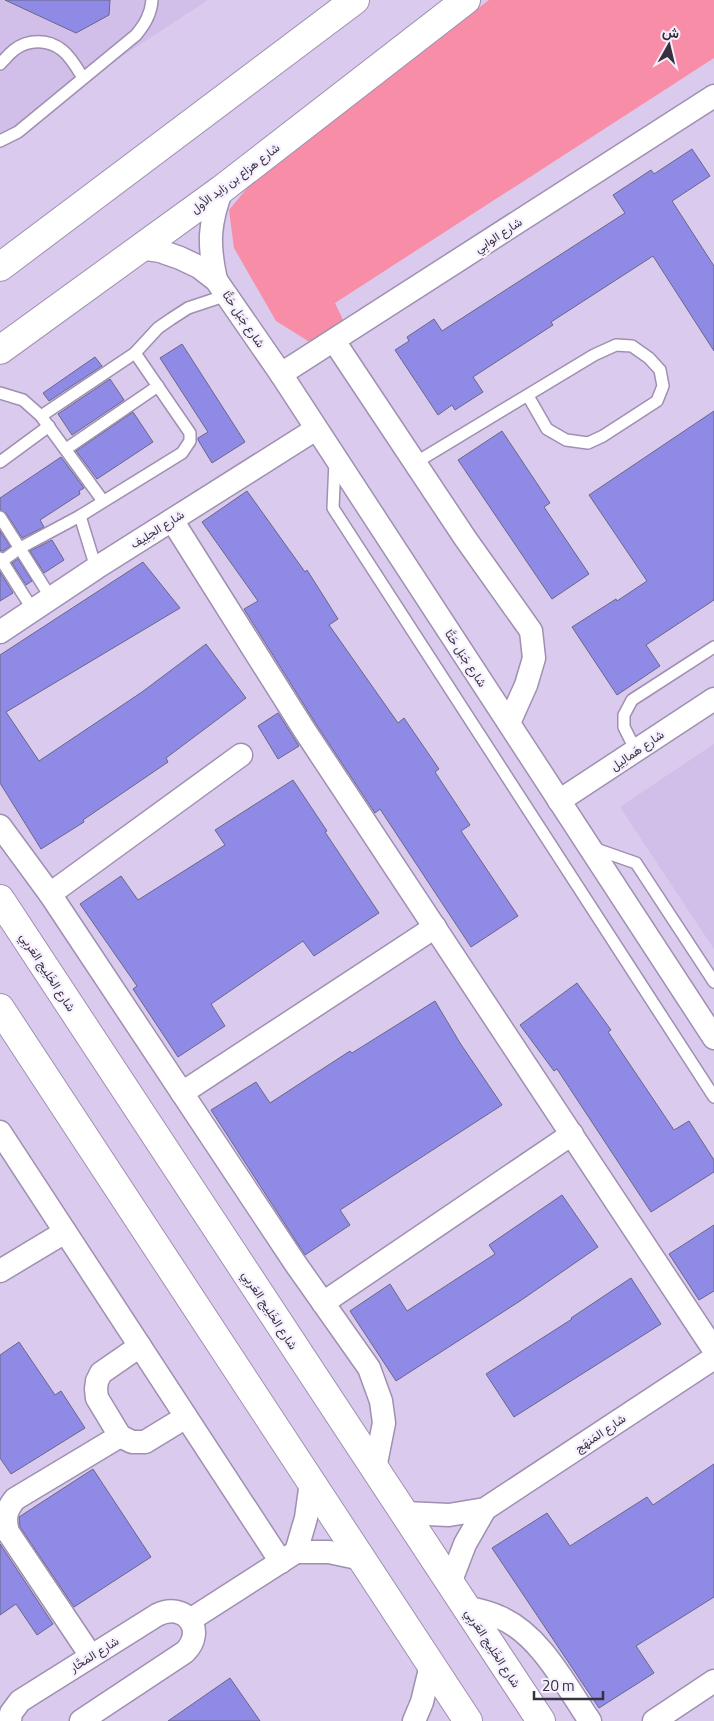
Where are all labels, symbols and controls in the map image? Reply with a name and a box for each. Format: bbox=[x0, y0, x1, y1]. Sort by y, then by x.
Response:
north arrow bbox=[644, 20, 694, 70]
text: ش bbox=[661, 20, 681, 43]
street label: شارع هزاع بن زايد الأول bbox=[186, 138, 284, 218]
street label: شارع الوابِي bbox=[470, 212, 526, 258]
street label: شارع جَبَل حَتَّا bbox=[218, 287, 270, 351]
street label: شارع الحِلِيف bbox=[126, 505, 188, 553]
street label: شارع جَبَل حَتَّا bbox=[440, 625, 492, 691]
street label: شارع هَمالِيل bbox=[606, 725, 668, 775]
street label: شارع الخَلِيج العَربِي bbox=[14, 929, 81, 1016]
street label: شارع الخَلِيج العَربِي bbox=[236, 1267, 303, 1354]
street label: شارع المَنهَج bbox=[571, 1409, 629, 1457]
street label: شارع الخَلِيج العَربِي bbox=[459, 1605, 526, 1692]
street label: شارع المَحَّار bbox=[65, 1631, 122, 1677]
scale bar bbox=[534, 1668, 603, 1700]
text: 20 m bbox=[542, 1674, 575, 1697]

